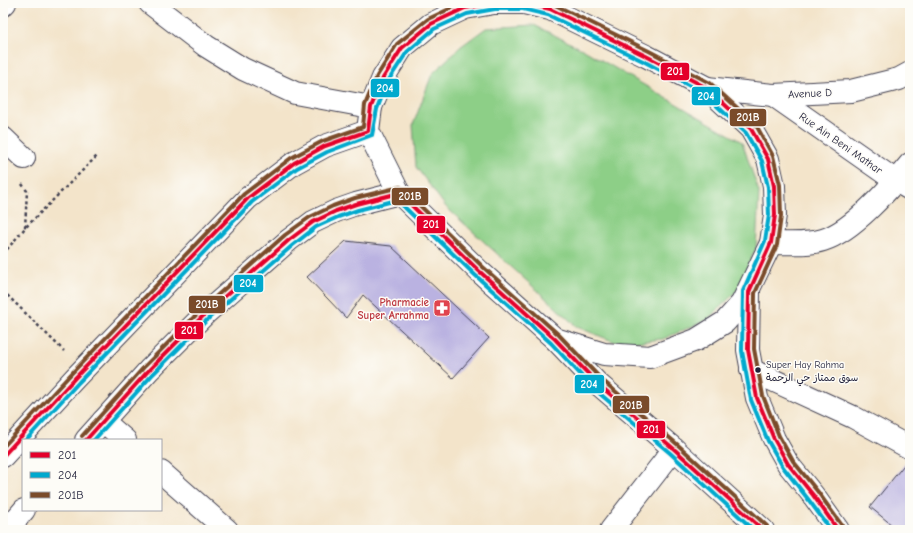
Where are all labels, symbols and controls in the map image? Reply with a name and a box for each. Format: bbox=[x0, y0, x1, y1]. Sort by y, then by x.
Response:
line badge: 201 bbox=[660, 62, 690, 81]
text: 201 bbox=[667, 65, 683, 78]
line badge: 204 bbox=[370, 78, 400, 98]
text: 204 bbox=[377, 82, 393, 95]
line badge: 204 bbox=[691, 86, 721, 106]
street label: Avenue D bbox=[788, 86, 832, 101]
text: 204 bbox=[698, 90, 714, 103]
line badge: 201B bbox=[729, 108, 767, 127]
street label: Rue Ain Beni Mathar bbox=[797, 110, 885, 177]
text: 201B bbox=[737, 111, 760, 124]
line badge: 201B bbox=[391, 187, 429, 206]
text: 201B bbox=[399, 190, 422, 203]
line badge: 201 bbox=[416, 215, 446, 234]
text: 201 bbox=[423, 218, 439, 231]
line badge: 204 bbox=[233, 274, 264, 293]
text: 204 bbox=[240, 277, 256, 290]
line badge: 201B bbox=[188, 295, 226, 314]
place label: Pharmacie Super Arrahma bbox=[357, 296, 430, 322]
text: 201B bbox=[196, 298, 219, 311]
pharmacy icon: Pharmacie Super Arrahma bbox=[432, 298, 452, 318]
line badge: 201 bbox=[174, 321, 204, 340]
text: 201 bbox=[181, 324, 197, 337]
place label: Super Hay Rahma سوق ممتاز حي الرحمة bbox=[766, 359, 858, 387]
marker: Super Hay Rahma سوق ممتاز حي الرحمة bbox=[753, 365, 763, 375]
line badge: 204 bbox=[574, 374, 605, 394]
text: 204 bbox=[581, 378, 597, 391]
line badge: 201B bbox=[612, 395, 650, 414]
text: 201B bbox=[620, 399, 643, 412]
line badge: 201 bbox=[636, 420, 666, 439]
text: 201 bbox=[643, 423, 659, 436]
legend bbox=[22, 439, 162, 511]
text: 201 bbox=[58, 448, 77, 462]
text: 204 bbox=[58, 468, 78, 482]
text: 201B bbox=[58, 488, 84, 502]

